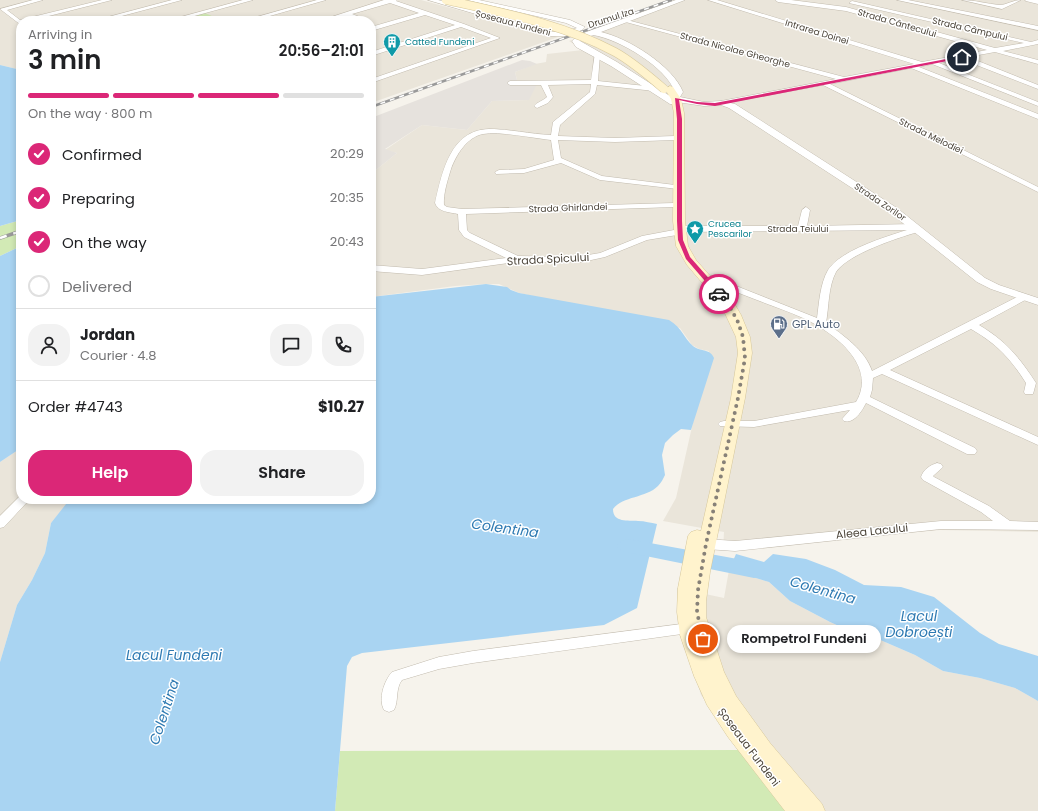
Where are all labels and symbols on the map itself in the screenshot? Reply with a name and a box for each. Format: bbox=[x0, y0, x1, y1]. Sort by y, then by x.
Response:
street label: Drumul Iza bbox=[587, 5, 635, 31]
street label: Strada Cântecului bbox=[856, 6, 938, 40]
street label: Șoseaua Fundeni bbox=[474, 7, 552, 39]
street label: Strada Câmpului bbox=[931, 15, 1009, 43]
street label: Intrarea Doinei bbox=[784, 17, 850, 47]
street label: Strada Nicolae Gheorghe bbox=[679, 30, 792, 71]
building icon: Catted Fundeni bbox=[382, 32, 402, 57]
place label: Catted Fundeni bbox=[405, 36, 474, 48]
pin bbox=[945, 40, 979, 74]
street label: Strada Melodiei bbox=[897, 115, 965, 157]
street label: Strada Zorilor bbox=[852, 180, 909, 224]
street label: Strada Ghirlandei bbox=[528, 201, 608, 215]
place label: Crucea Pescarilor bbox=[708, 218, 753, 240]
place icon: Crucea Pescarilor bbox=[685, 219, 705, 244]
street label: Strada Teiului bbox=[767, 223, 829, 235]
street label: Strada Spicului bbox=[506, 249, 590, 269]
courier bbox=[699, 274, 739, 314]
fuel station icon: GPL Auto bbox=[769, 314, 789, 339]
place label: GPL Auto bbox=[792, 316, 840, 332]
water label: Colentina bbox=[470, 513, 540, 543]
street label: Aleea Lacului bbox=[835, 519, 909, 543]
water label: Colentina bbox=[788, 571, 859, 609]
water label: Lacul Dobroești bbox=[885, 606, 953, 642]
pin bbox=[686, 622, 720, 656]
callout: Rompetrol Fundeni bbox=[727, 625, 881, 653]
water label: Lacul Fundeni bbox=[126, 645, 223, 665]
water label: Colentina bbox=[144, 676, 184, 747]
street label: Șoseaua Fundeni bbox=[714, 704, 784, 790]

